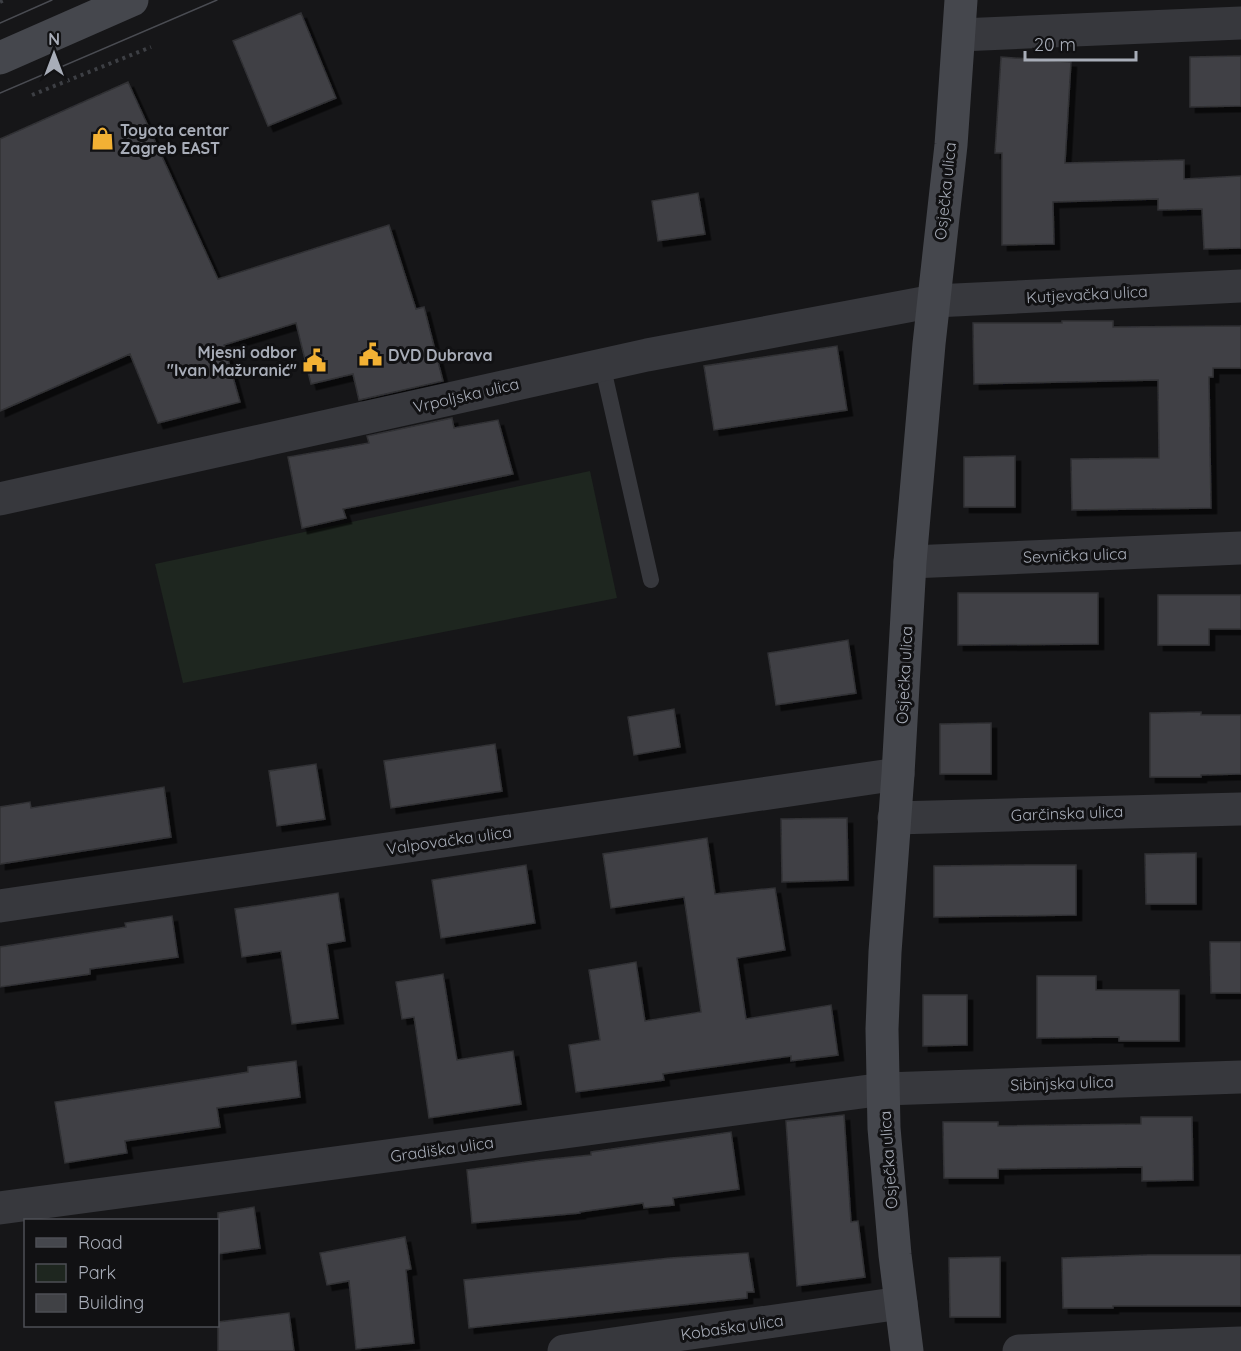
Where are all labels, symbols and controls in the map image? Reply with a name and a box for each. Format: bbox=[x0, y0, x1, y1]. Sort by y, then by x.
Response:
north arrow bbox=[24, 24, 84, 84]
scale bar bbox=[1025, 24, 1136, 62]
text: N bbox=[48, 29, 60, 49]
text: 20 m bbox=[1034, 33, 1076, 56]
place label: Toyota centar Zagreb EAST bbox=[120, 120, 229, 158]
shop icon: Toyota centar Zagreb EAST bbox=[89, 126, 115, 152]
street label: Osječka ulica bbox=[930, 141, 960, 241]
street label: Kutjevačka ulica bbox=[1026, 281, 1148, 307]
place label: Mjesni odbor "Ivan Mažuranić" bbox=[167, 342, 297, 380]
public building icon: DVD Dubrava bbox=[357, 342, 383, 368]
place label: DVD Dubrava bbox=[388, 345, 493, 365]
public building icon: Mjesni odbor "Ivan Mažuranić" bbox=[302, 348, 328, 374]
street label: Vrpoljska ulica bbox=[411, 373, 521, 417]
street label: Sevnička ulica bbox=[1023, 543, 1127, 567]
street label: Osječka ulica bbox=[891, 625, 917, 725]
street label: Garčinska ulica bbox=[1010, 801, 1124, 825]
street label: Valpovačka ulica bbox=[385, 821, 513, 859]
street label: Sibinjska ulica bbox=[1010, 1071, 1114, 1095]
street label: Osječka ulica bbox=[875, 1110, 901, 1210]
street label: Gradiška ulica bbox=[389, 1132, 495, 1166]
legend bbox=[24, 1219, 219, 1327]
text: Road bbox=[78, 1231, 123, 1254]
text: Park bbox=[78, 1261, 116, 1284]
text: Building bbox=[78, 1291, 144, 1314]
street label: Kobaška ulica bbox=[679, 1310, 785, 1344]

